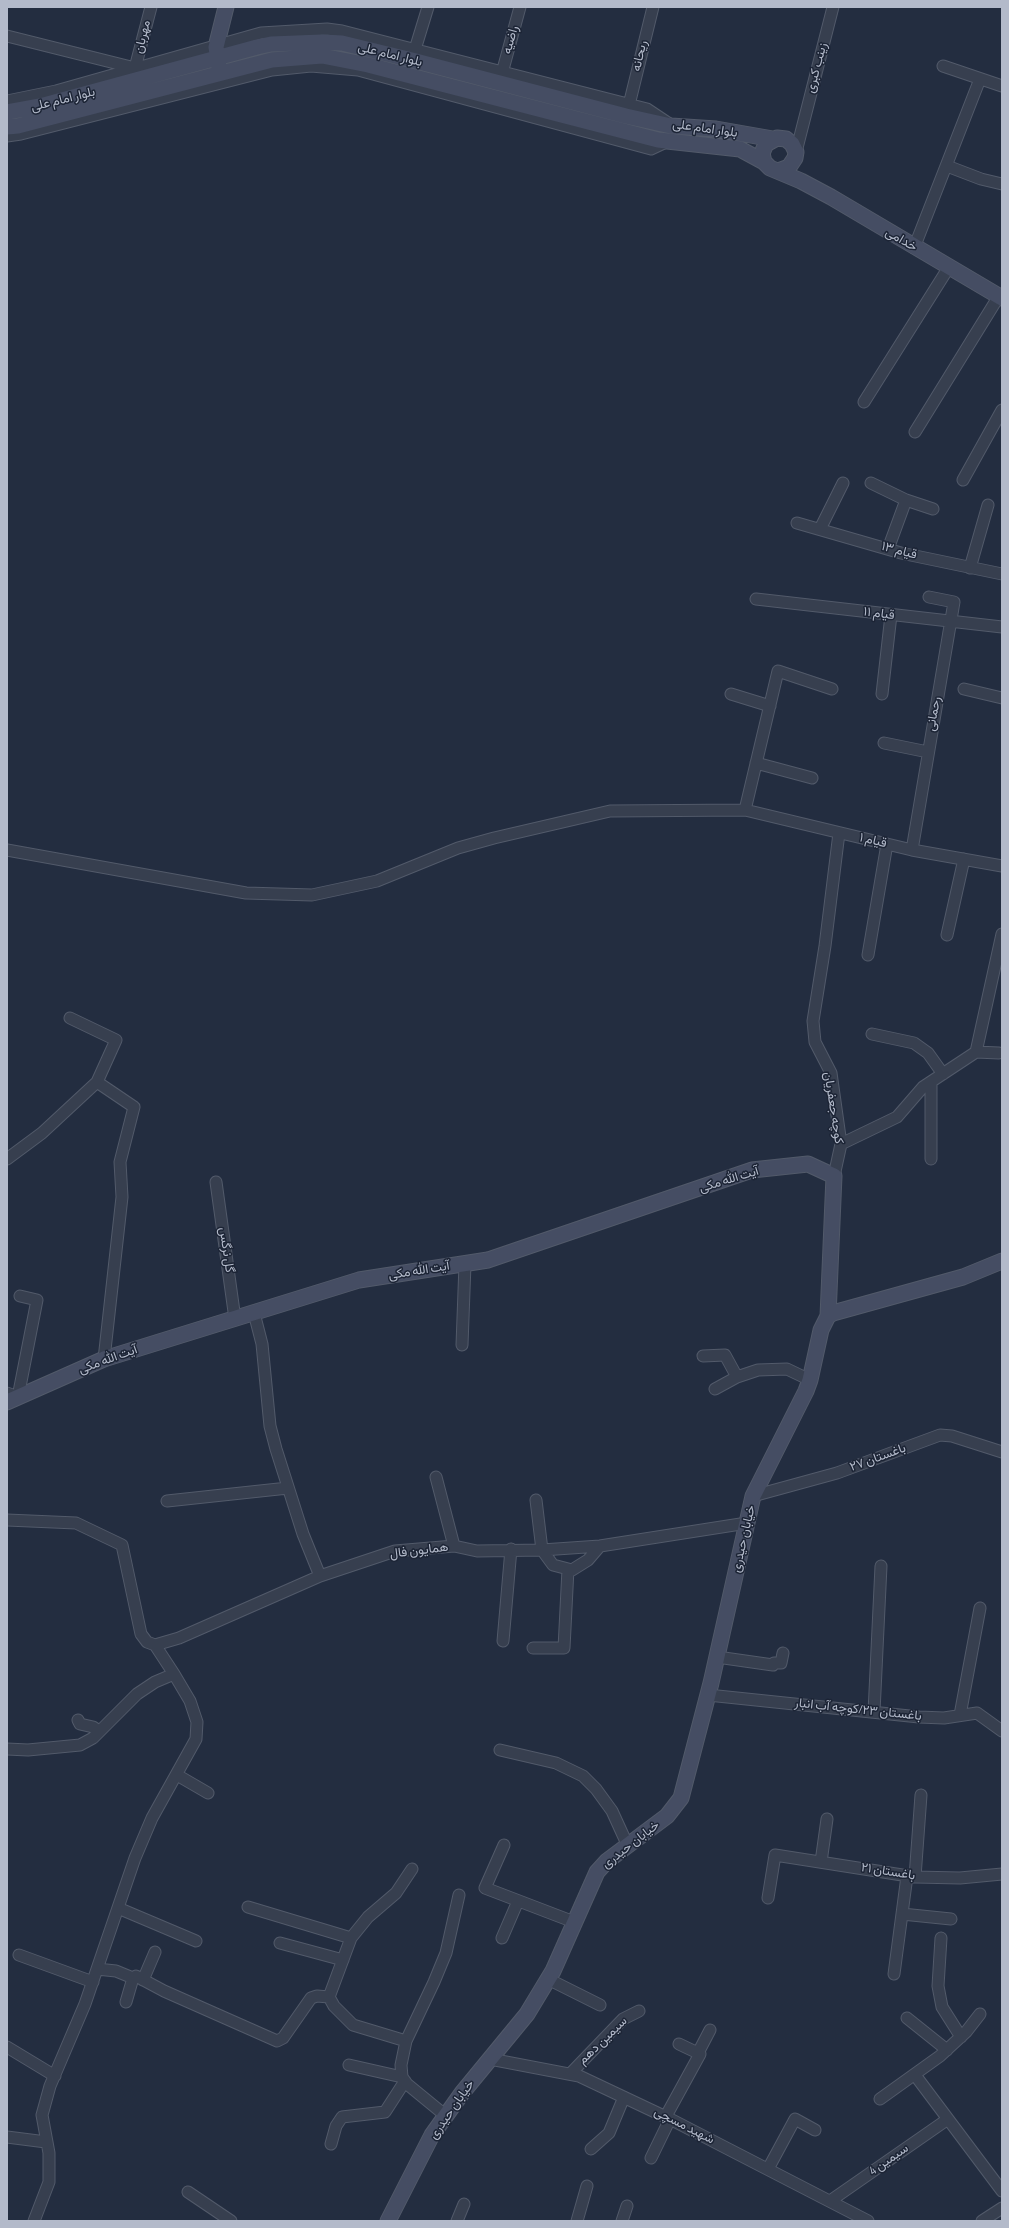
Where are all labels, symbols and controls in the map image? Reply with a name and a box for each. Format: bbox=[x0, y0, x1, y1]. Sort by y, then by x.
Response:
street label: مهربان bbox=[131, 19, 155, 55]
street label: راضیه bbox=[500, 24, 522, 56]
street label: بلوار امام علی bbox=[356, 39, 424, 71]
street label: ریحانه bbox=[629, 39, 651, 73]
street label: زینب کبری bbox=[803, 41, 831, 95]
street label: بلوار امام علی bbox=[29, 84, 97, 116]
street label: بلوار امام علی bbox=[671, 117, 739, 141]
street label: خدامی bbox=[882, 225, 920, 255]
street label: قیام ۱۳ bbox=[880, 539, 918, 563]
street label: قیام ۱۱ bbox=[862, 604, 896, 624]
street label: رحمانی bbox=[923, 695, 945, 733]
street label: قیام ۱ bbox=[858, 830, 888, 852]
street label: کوچه جعفریان bbox=[820, 1071, 846, 1145]
street label: آیت الله مکی bbox=[697, 1164, 761, 1196]
street label: گل نرگس bbox=[215, 1226, 237, 1274]
street label: آیت الله مکی bbox=[387, 1258, 451, 1284]
street label: آیت الله مکی bbox=[76, 1342, 140, 1378]
street label: باغستان ۲۷ bbox=[848, 1441, 908, 1475]
street label: خیابان حیدری bbox=[729, 1504, 759, 1574]
street label: همایون فال bbox=[389, 1540, 449, 1562]
street label: باغستان ۲۳/کوچه آب انبار bbox=[794, 1696, 922, 1724]
street label: خیابان حیدری bbox=[599, 1818, 663, 1872]
street label: باغستان ۲۱ bbox=[860, 1860, 916, 1884]
street label: سیمین دهم bbox=[575, 2014, 631, 2068]
street label: خیابان حیدری bbox=[426, 2077, 478, 2143]
street label: شهید مسچی bbox=[651, 2104, 717, 2148]
street label: سیمین 4 bbox=[866, 2141, 912, 2179]

